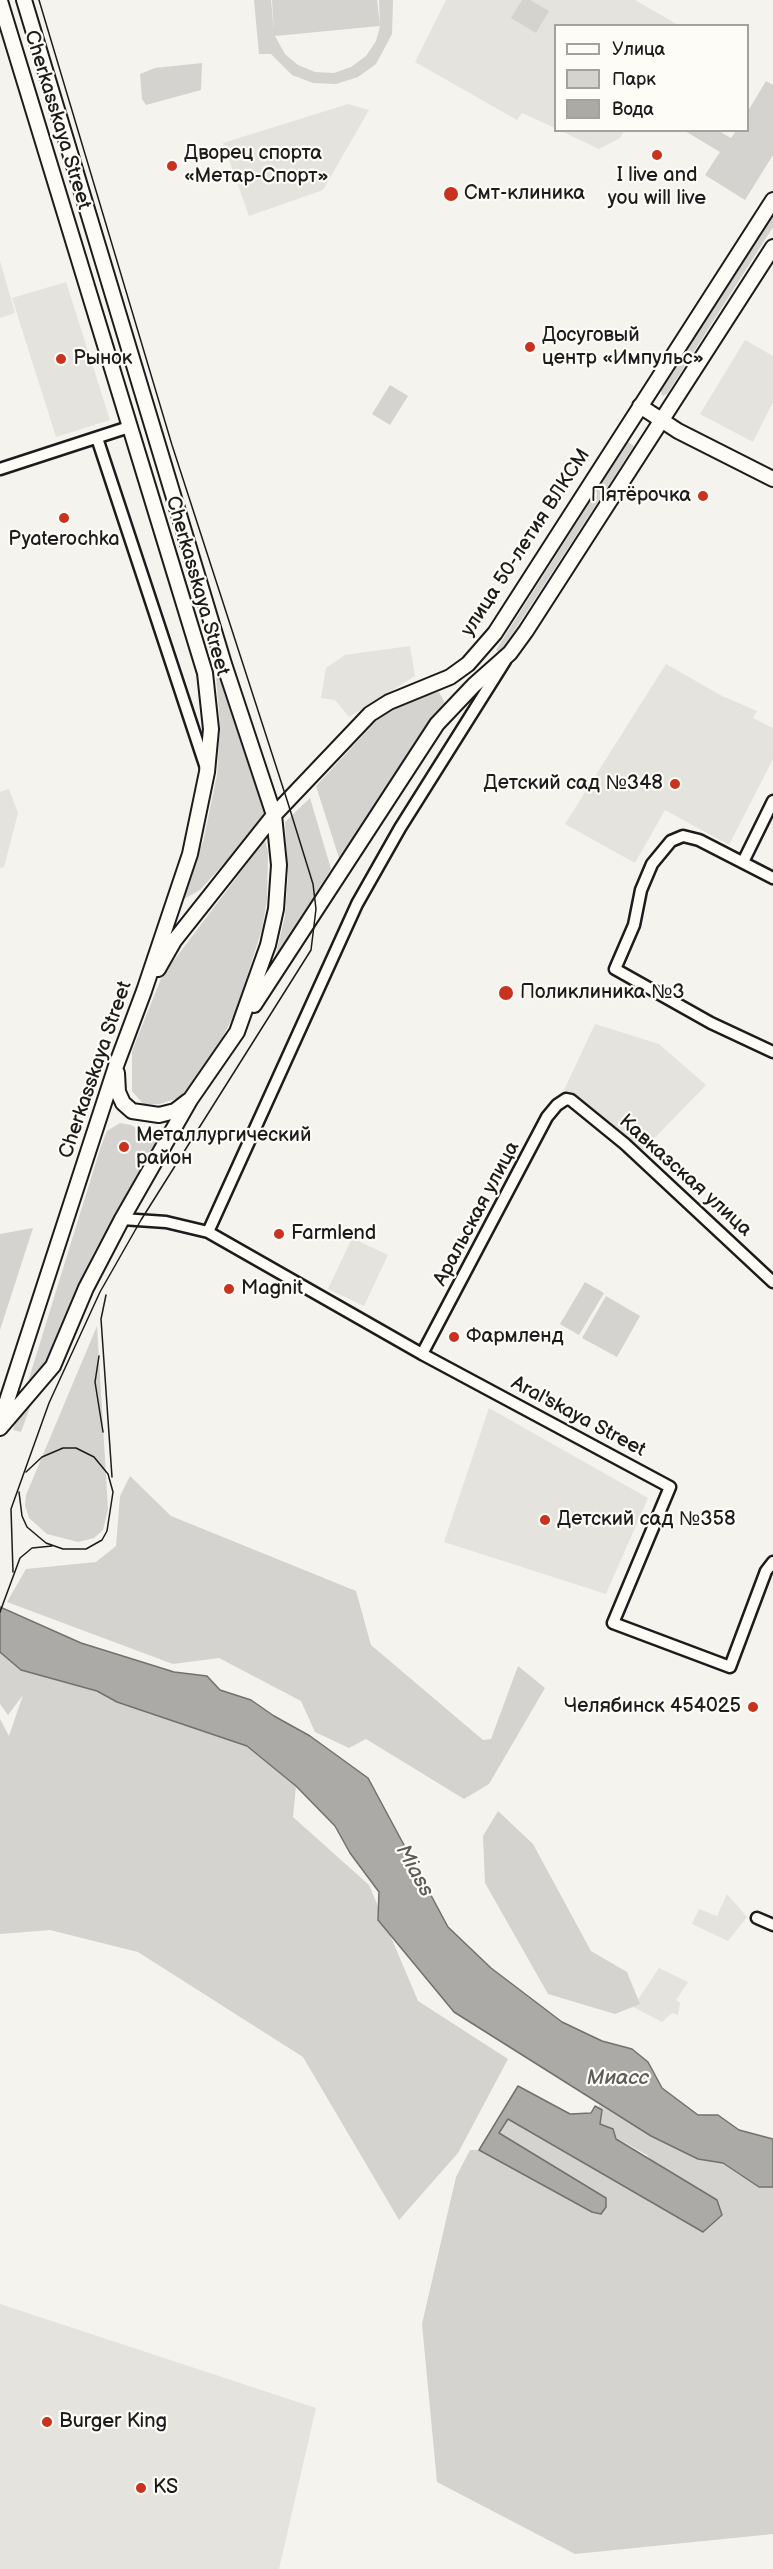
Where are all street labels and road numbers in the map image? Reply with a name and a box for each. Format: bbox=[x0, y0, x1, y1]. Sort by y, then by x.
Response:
street label: Cherkasskaya Street bbox=[18, 28, 96, 212]
street label: улица 50-летия ВЛКСМ bbox=[456, 445, 596, 641]
street label: Cherkasskaya Street bbox=[160, 493, 234, 679]
street label: Cherkasskaya Street bbox=[54, 978, 138, 1162]
street label: Кавказская улица bbox=[614, 1110, 756, 1242]
street label: Аральская улица bbox=[429, 1138, 525, 1290]
street label: Aral'skaya Street bbox=[507, 1371, 649, 1463]

